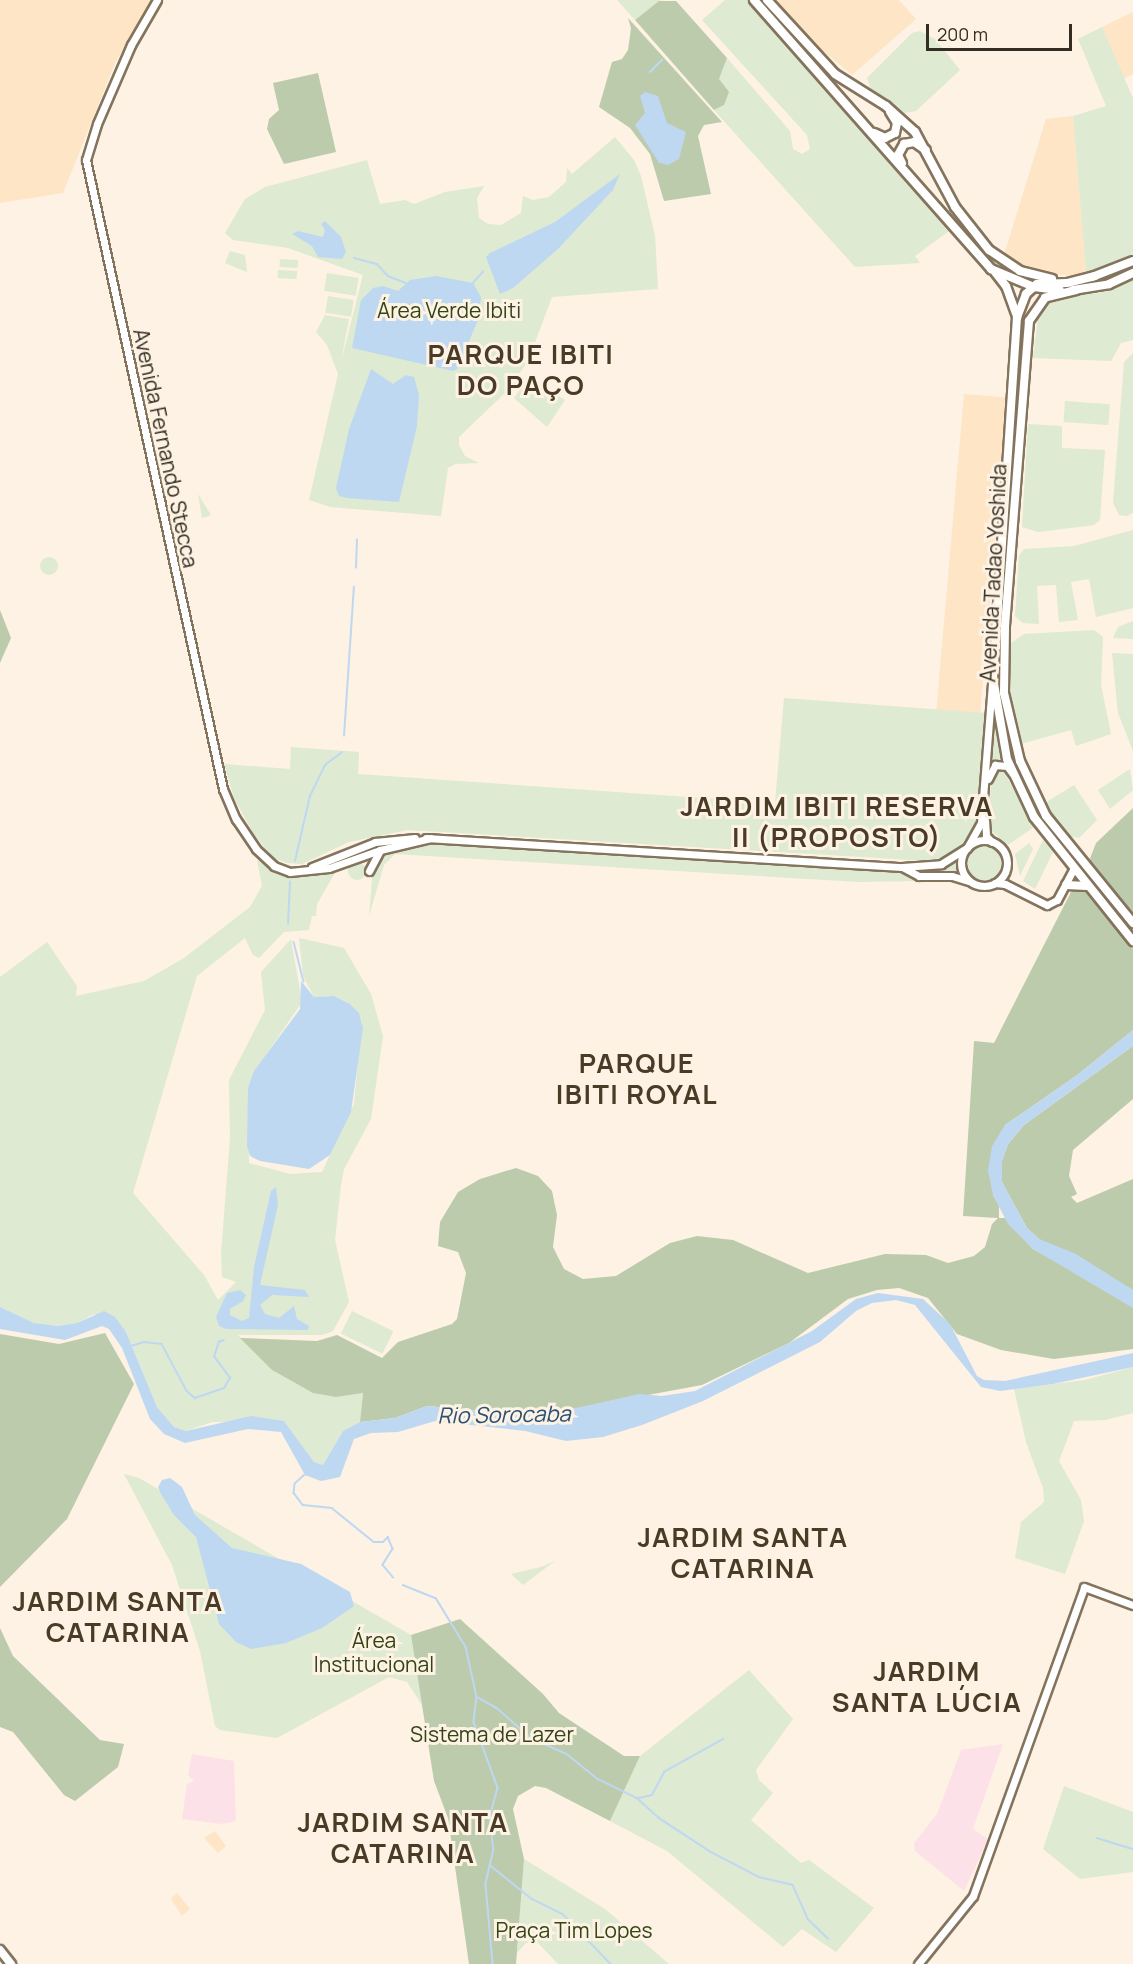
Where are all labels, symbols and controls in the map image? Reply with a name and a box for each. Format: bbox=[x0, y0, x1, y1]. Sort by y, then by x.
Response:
scale bar bbox=[929, 12, 1074, 50]
text: 200 m bbox=[937, 22, 988, 46]
park label: Área Verde Ibiti bbox=[377, 297, 521, 323]
street label: Avenida Fernando Stecca bbox=[128, 326, 204, 570]
district label: PARQUE IBITI DO PAÇO bbox=[428, 337, 614, 400]
street label: Avenida Tadao Yoshida bbox=[975, 463, 1011, 683]
district label: JARDIM IBITI RESERVA II (PROPOSTO) bbox=[680, 789, 994, 852]
district label: PARQUE IBITI ROYAL bbox=[556, 1046, 718, 1109]
water label: Rio Sorocaba bbox=[437, 1401, 571, 1429]
district label: JARDIM SANTA CATARINA bbox=[637, 1520, 849, 1583]
district label: JARDIM SANTA CATARINA bbox=[12, 1584, 224, 1647]
park label: Área Institucional bbox=[314, 1627, 434, 1677]
district label: JARDIM SANTA LÚCIA bbox=[832, 1654, 1022, 1717]
park label: Sistema de Lazer bbox=[410, 1721, 574, 1747]
district label: JARDIM SANTA CATARINA bbox=[297, 1805, 509, 1868]
park label: Praça Tim Lopes bbox=[495, 1917, 653, 1943]

